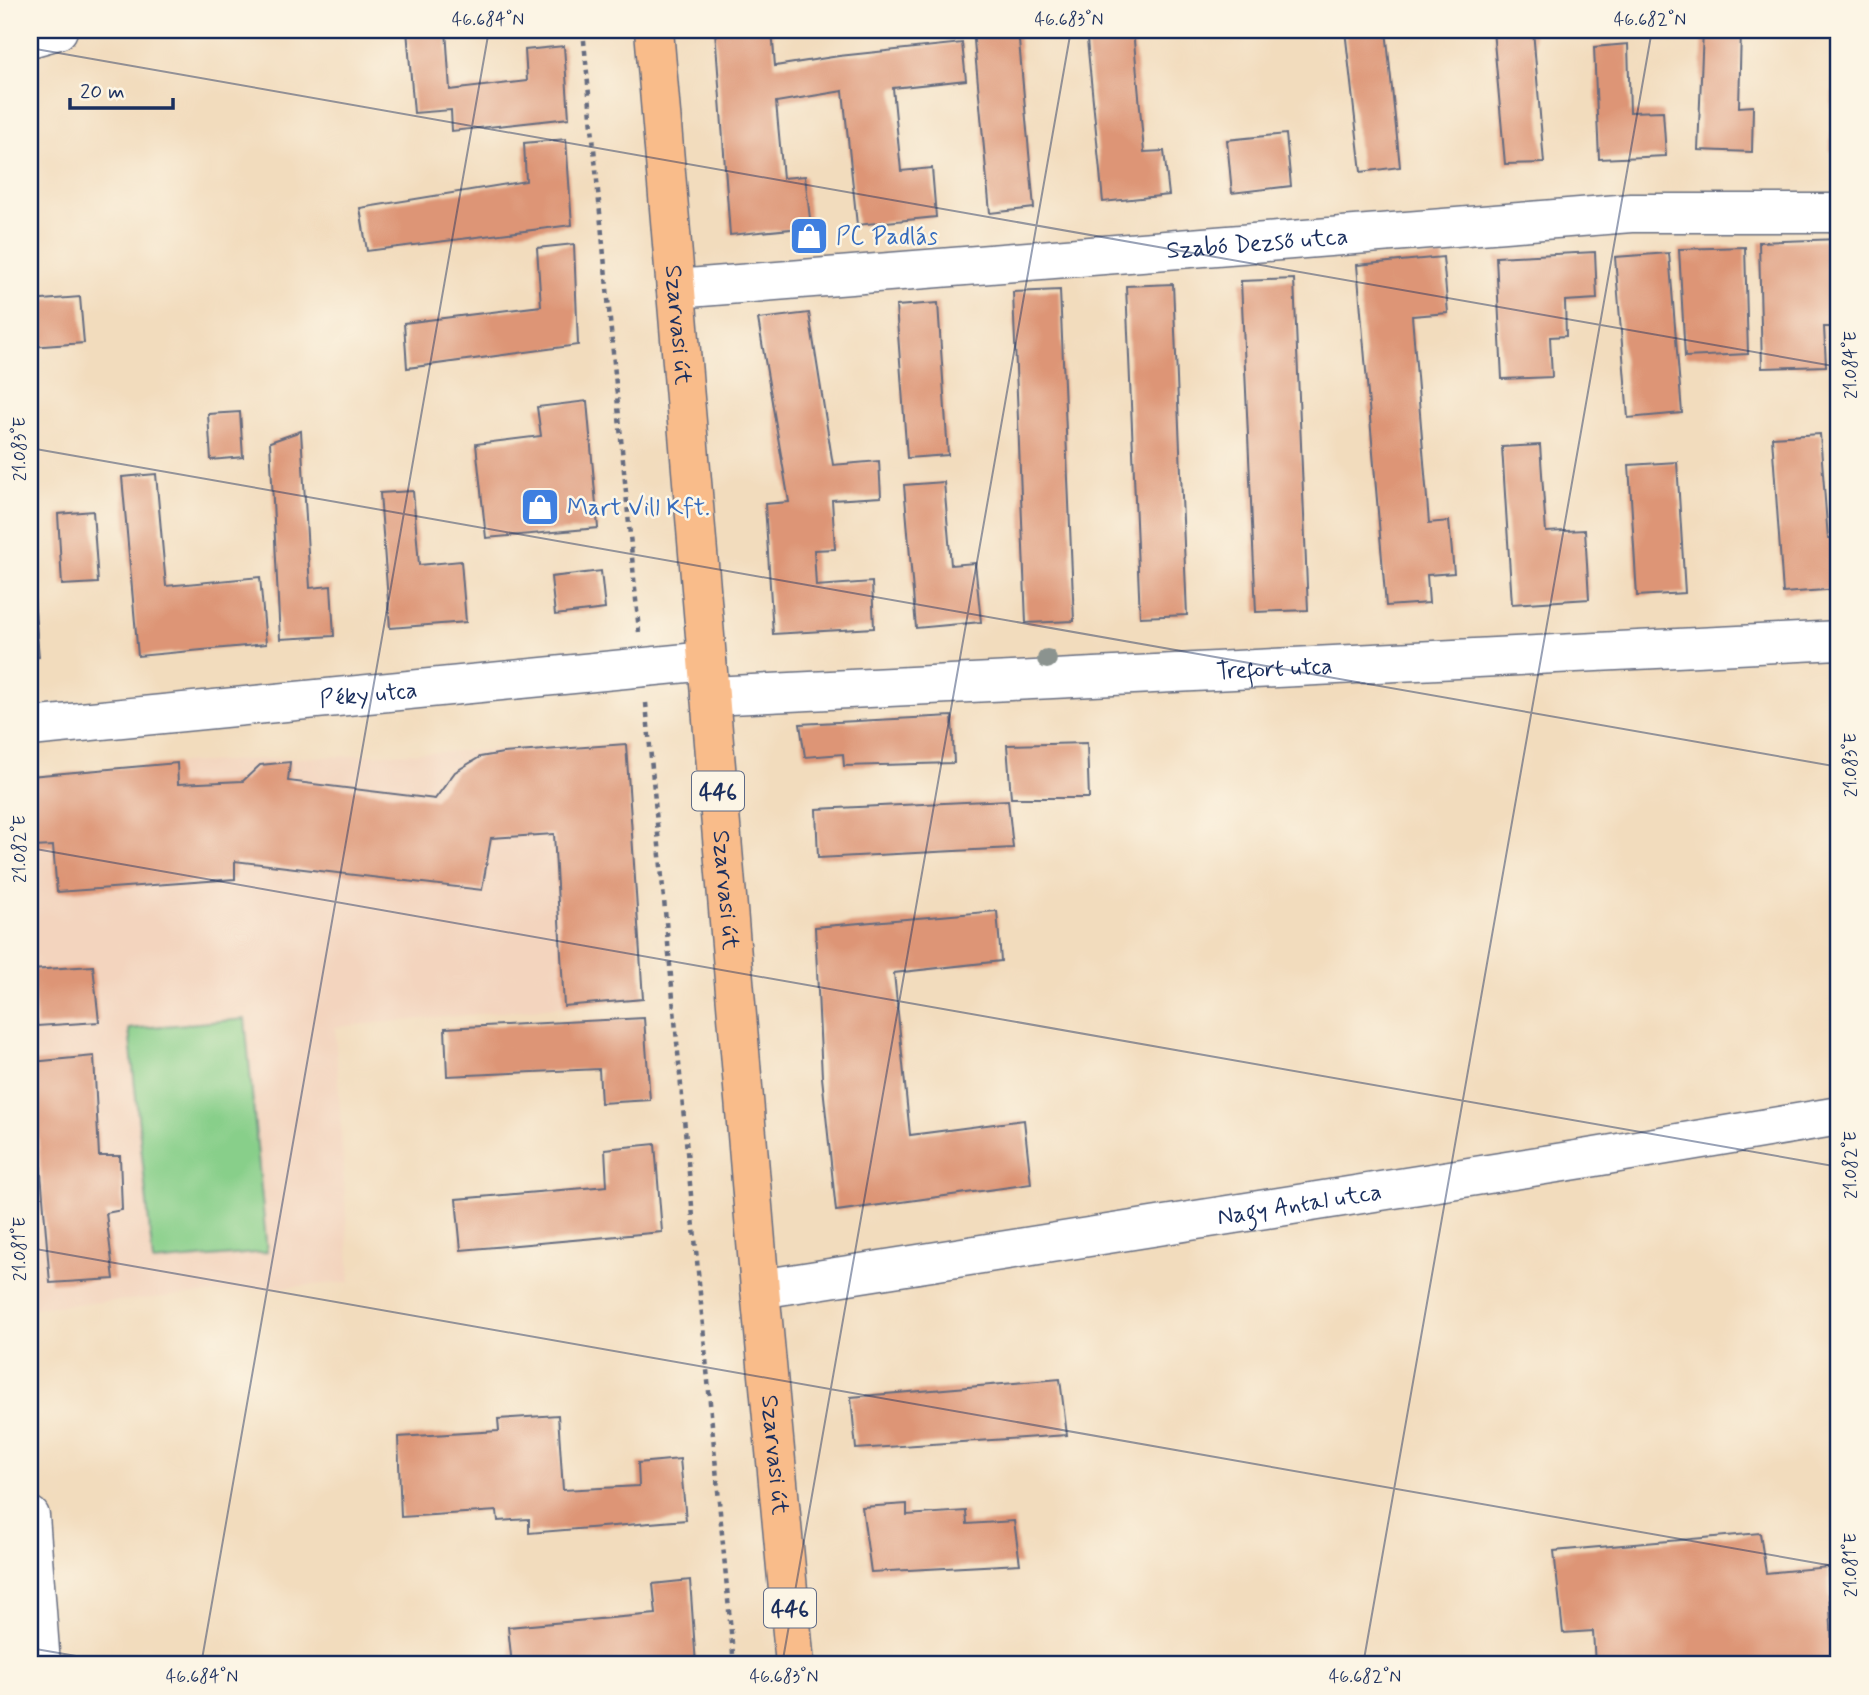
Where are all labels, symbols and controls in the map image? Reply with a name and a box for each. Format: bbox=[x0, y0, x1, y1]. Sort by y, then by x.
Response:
text: 46.684°N bbox=[452, 8, 524, 32]
text: 46.683°N bbox=[1034, 8, 1104, 32]
text: 46.682°N bbox=[1614, 8, 1686, 32]
scale bar bbox=[70, 66, 173, 110]
text: 20 m bbox=[80, 78, 125, 106]
shop icon: PC Padlás bbox=[788, 215, 830, 257]
place label: PC Padlás bbox=[836, 222, 938, 253]
street label: Szabó Dezső utca bbox=[1165, 222, 1349, 267]
street label: Szarvasi út bbox=[657, 264, 698, 386]
text: 21.084°E bbox=[1839, 331, 1863, 399]
text: 21.083°E bbox=[8, 417, 32, 481]
shop icon: Mart Vill Kft. bbox=[519, 486, 561, 528]
place label: Mart Vill Kft. bbox=[567, 493, 710, 524]
street label: Trefort utca bbox=[1215, 651, 1333, 688]
street label: Péky utca bbox=[318, 675, 419, 716]
text: 21.083°E bbox=[1839, 733, 1863, 797]
road number: 446 bbox=[692, 772, 744, 810]
text: 21.082°E bbox=[8, 815, 32, 883]
street label: Szarvasi út bbox=[704, 829, 745, 951]
text: 21.082°E bbox=[1839, 1131, 1863, 1199]
street label: Nagy Antal utca bbox=[1215, 1177, 1384, 1234]
text: 21.081°E bbox=[8, 1217, 32, 1281]
street label: Szarvasi út bbox=[753, 1394, 795, 1516]
text: 21.081°E bbox=[1839, 1533, 1863, 1597]
road number: 446 bbox=[764, 1588, 816, 1628]
text: 46.684°N bbox=[166, 1665, 238, 1689]
text: 46.683°N bbox=[749, 1665, 819, 1689]
text: 46.682°N bbox=[1329, 1665, 1401, 1689]

